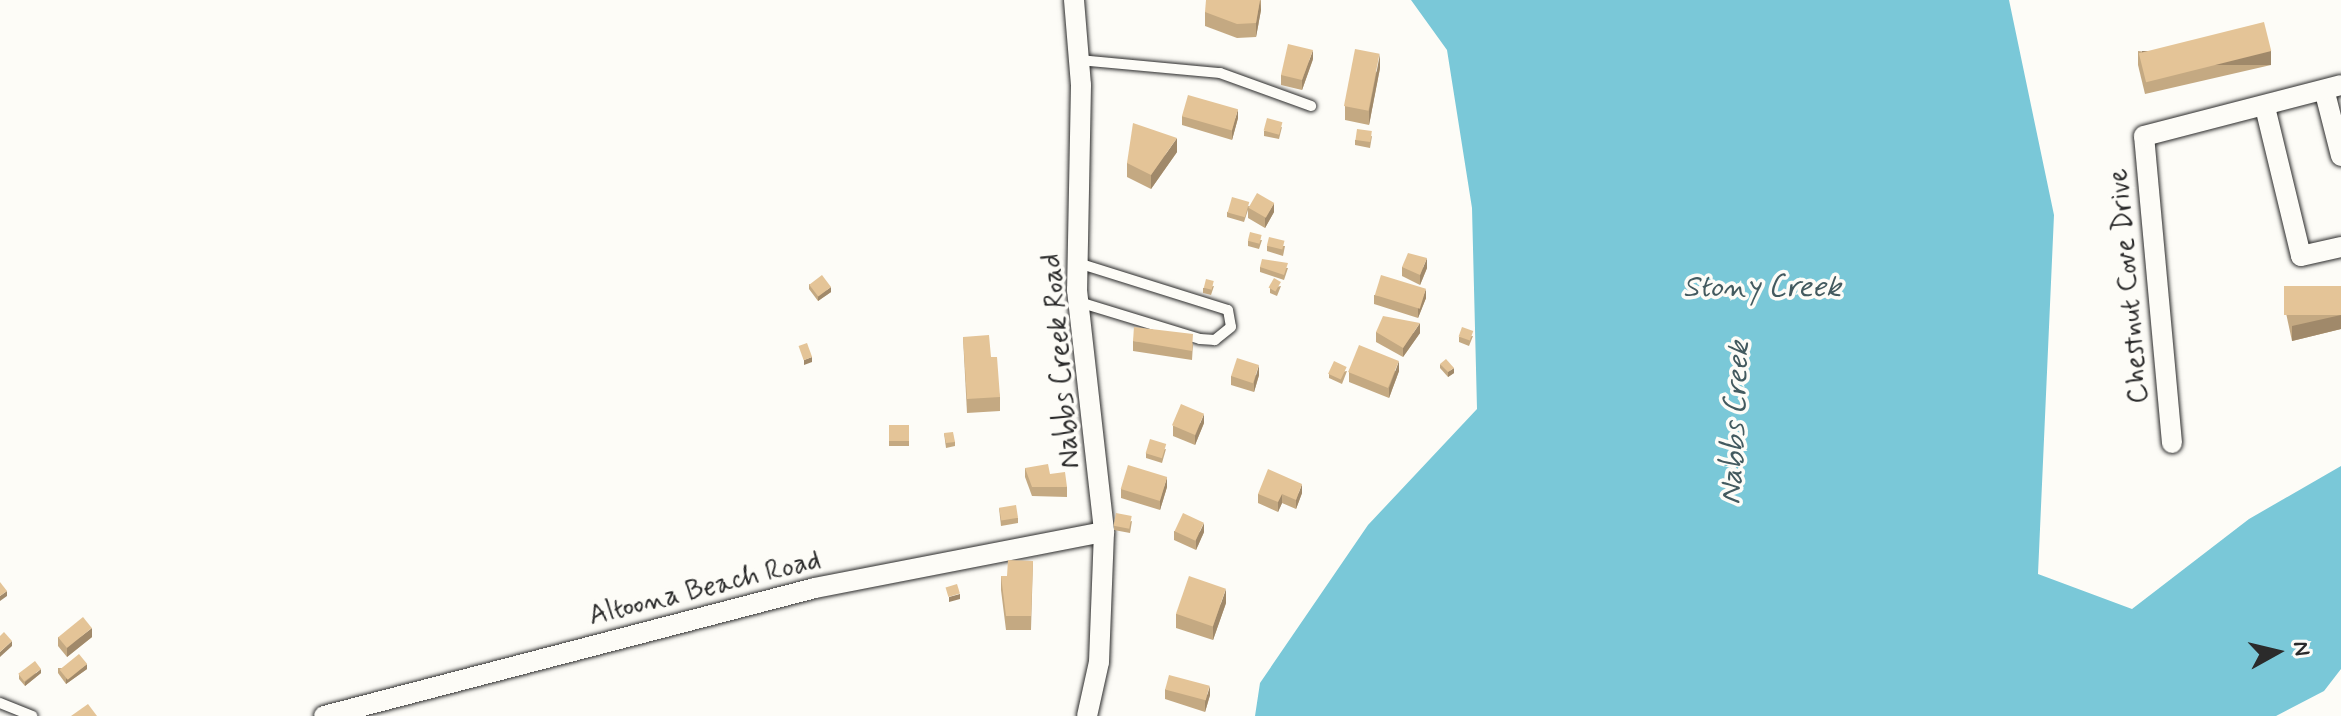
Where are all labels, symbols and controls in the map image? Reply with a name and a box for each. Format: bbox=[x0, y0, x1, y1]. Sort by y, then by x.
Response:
street label: Chestnut Cove Drive bbox=[2103, 166, 2157, 406]
street label: Nabbs Creek Road bbox=[1036, 251, 1088, 471]
water label: Stony Creek bbox=[1682, 270, 1842, 306]
water label: Nabbs Creek bbox=[1714, 339, 1758, 507]
street label: Altoona Beach Road bbox=[586, 544, 824, 634]
north arrow bbox=[2237, 612, 2317, 692]
text: N bbox=[2286, 639, 2316, 658]

